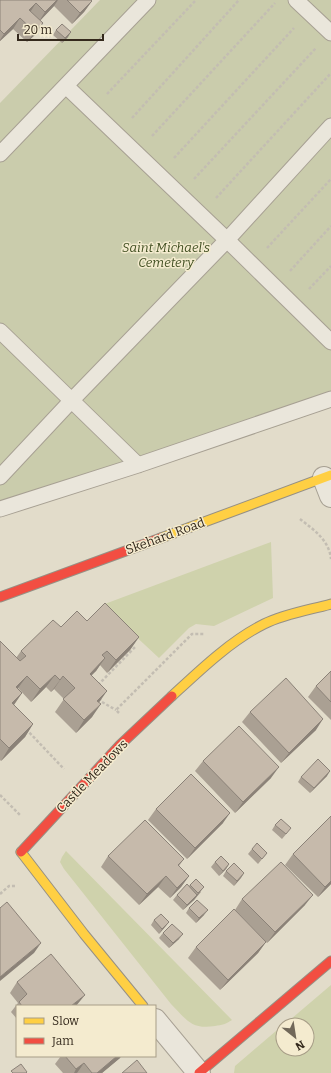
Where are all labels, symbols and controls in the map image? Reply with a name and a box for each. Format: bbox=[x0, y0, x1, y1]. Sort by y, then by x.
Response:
scale bar bbox=[18, 16, 103, 42]
text: 20 m bbox=[24, 23, 53, 37]
park label: Saint Michael's Cemetery bbox=[122, 240, 210, 270]
street label: Skehard Road bbox=[123, 515, 207, 557]
street label: Castle Meadows bbox=[53, 736, 131, 816]
legend bbox=[16, 1005, 156, 1057]
text: Slow bbox=[52, 1014, 79, 1028]
north arrow bbox=[275, 1017, 315, 1057]
text: Jam bbox=[51, 1034, 74, 1048]
text: N bbox=[292, 1037, 307, 1053]

